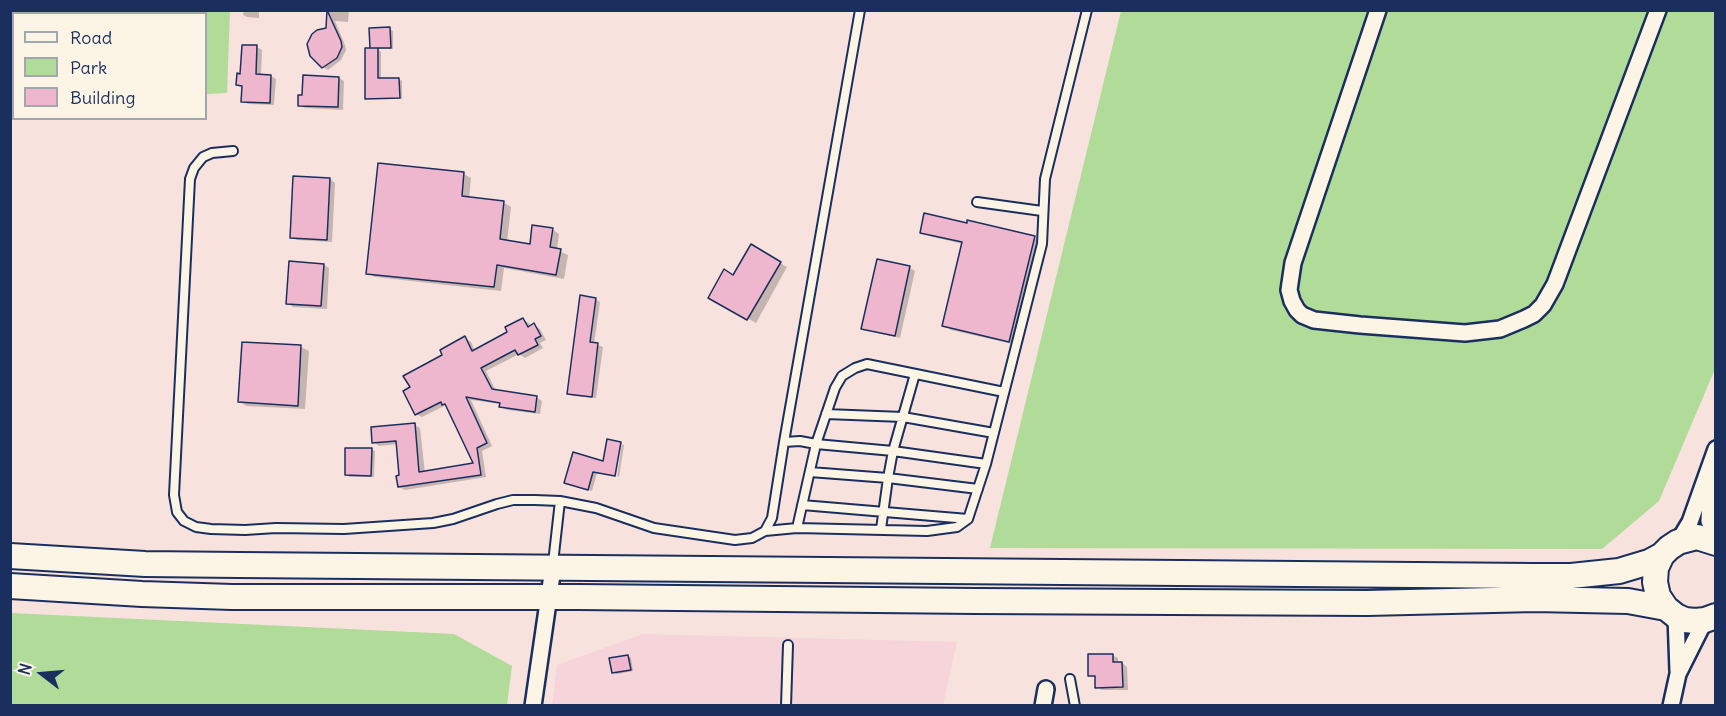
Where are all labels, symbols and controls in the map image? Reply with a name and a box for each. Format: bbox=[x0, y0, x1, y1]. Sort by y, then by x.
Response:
legend bbox=[12, 12, 207, 120]
text: Road bbox=[70, 26, 112, 49]
text: Park bbox=[70, 56, 107, 79]
text: Building bbox=[70, 86, 135, 109]
north arrow bbox=[12, 644, 72, 704]
text: N bbox=[14, 661, 36, 677]

